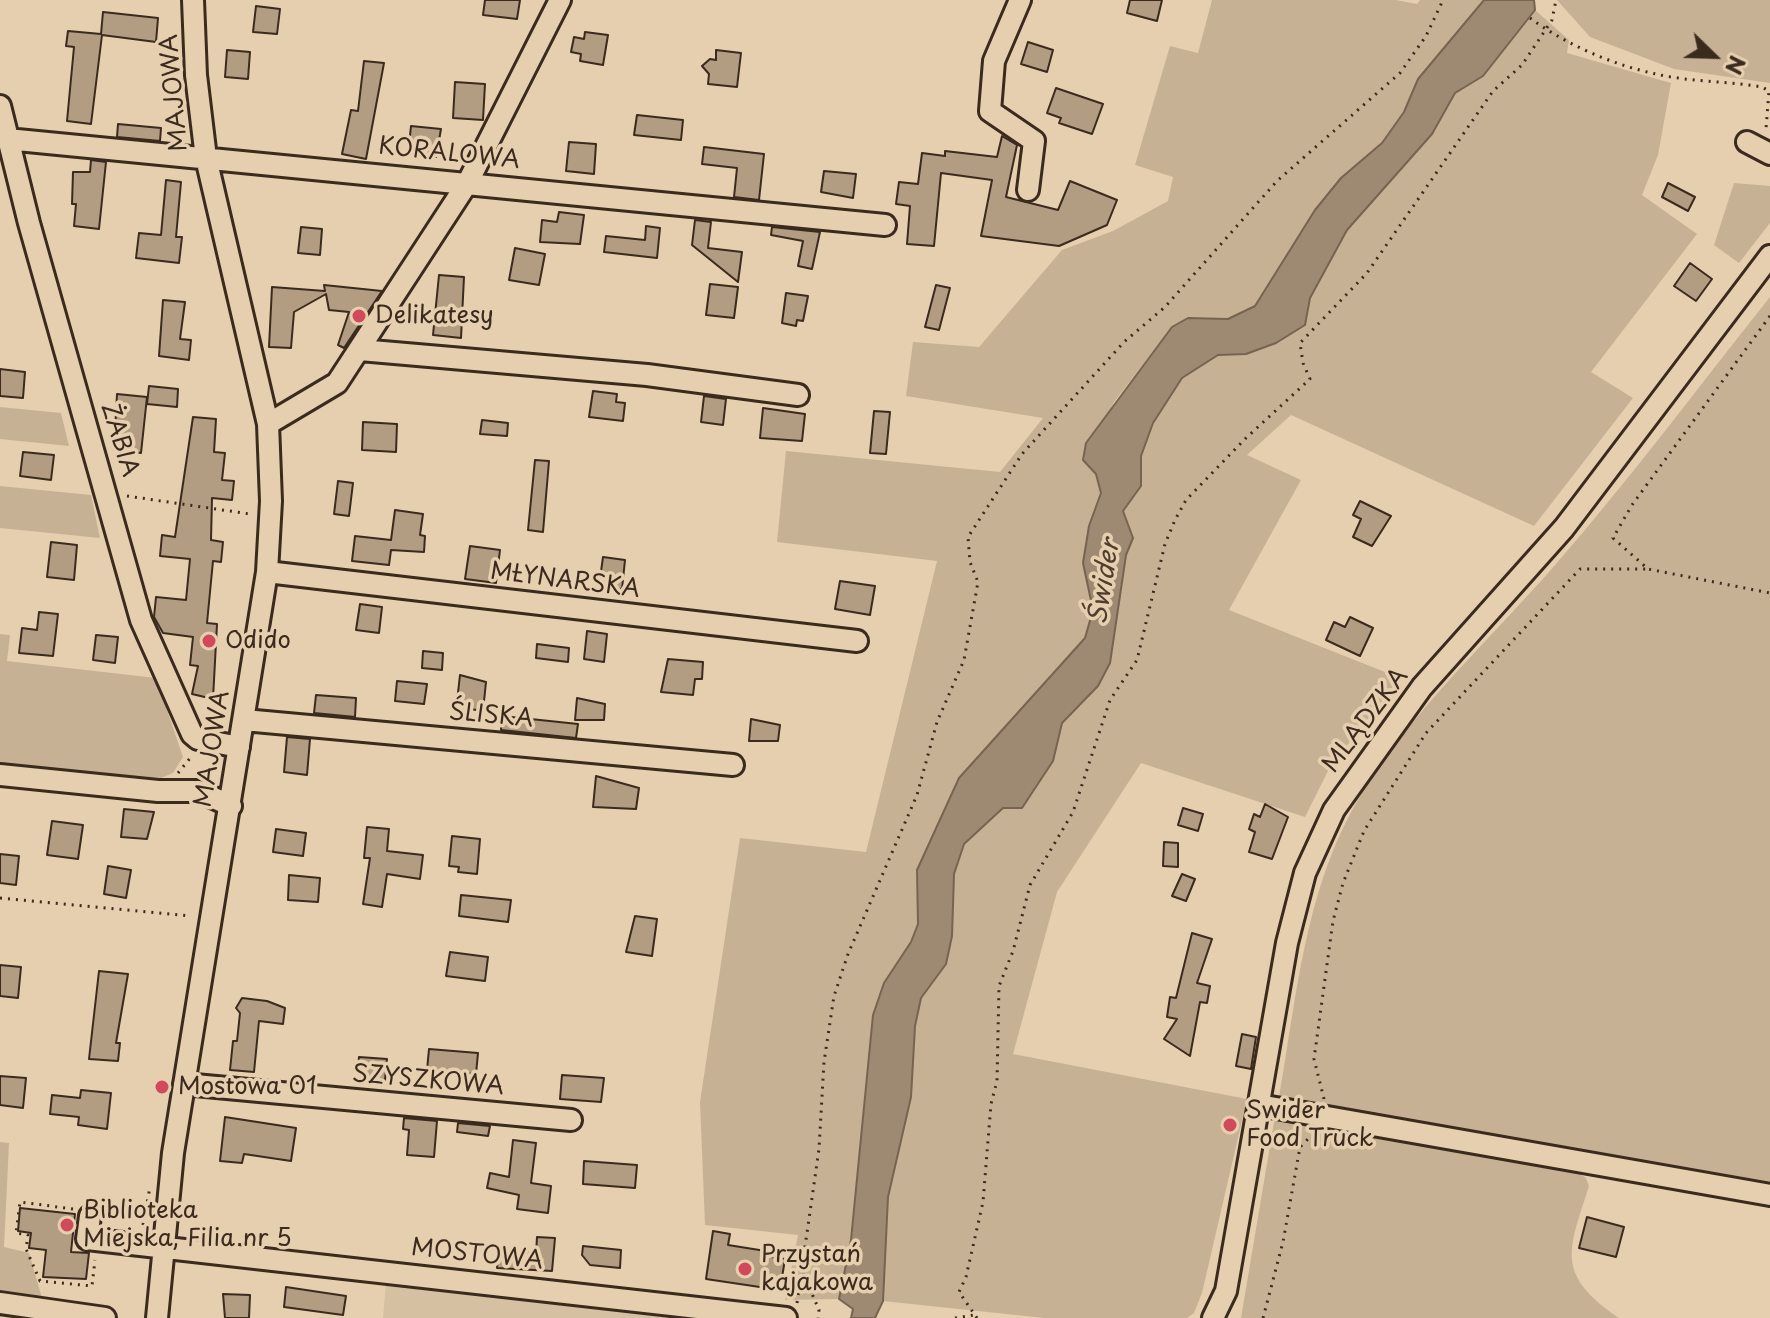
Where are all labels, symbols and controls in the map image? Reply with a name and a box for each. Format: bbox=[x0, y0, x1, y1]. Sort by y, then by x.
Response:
north arrow bbox=[1674, 16, 1754, 96]
street label: MAJOWA bbox=[156, 33, 194, 153]
text: N bbox=[1718, 51, 1755, 80]
street label: KORALOWA bbox=[377, 132, 521, 176]
place label: Delikatesy bbox=[375, 302, 494, 330]
marker: Delikatesy bbox=[350, 307, 368, 325]
street label: ŻABIA bbox=[94, 400, 144, 480]
water label: Świder bbox=[1083, 537, 1127, 627]
street label: MŁYNARSKA bbox=[488, 558, 642, 604]
place label: Odido bbox=[225, 627, 291, 655]
marker: Odido bbox=[200, 632, 218, 650]
street label: MLĄDZKA bbox=[1317, 663, 1415, 779]
street label: MAJOWA bbox=[190, 689, 236, 809]
street label: ŚLISKA bbox=[448, 698, 534, 734]
street label: SZYSZKOWA bbox=[351, 1060, 505, 1102]
place label: Mostowa 01 bbox=[178, 1073, 317, 1101]
marker: Mostowa 01 bbox=[153, 1078, 171, 1096]
place label: Swider Food Truck bbox=[1246, 1097, 1373, 1153]
marker: Swider Food Truck bbox=[1221, 1116, 1239, 1134]
place label: Biblioteka Miejska, Filia nr 5 bbox=[83, 1197, 292, 1253]
marker: Biblioteka Miejska, Filia nr 5 bbox=[58, 1216, 76, 1234]
street label: MOSTOWA bbox=[410, 1234, 544, 1276]
place label: Przystań kajakowa bbox=[761, 1241, 873, 1297]
marker: Przystań kajakowa bbox=[736, 1260, 754, 1278]

